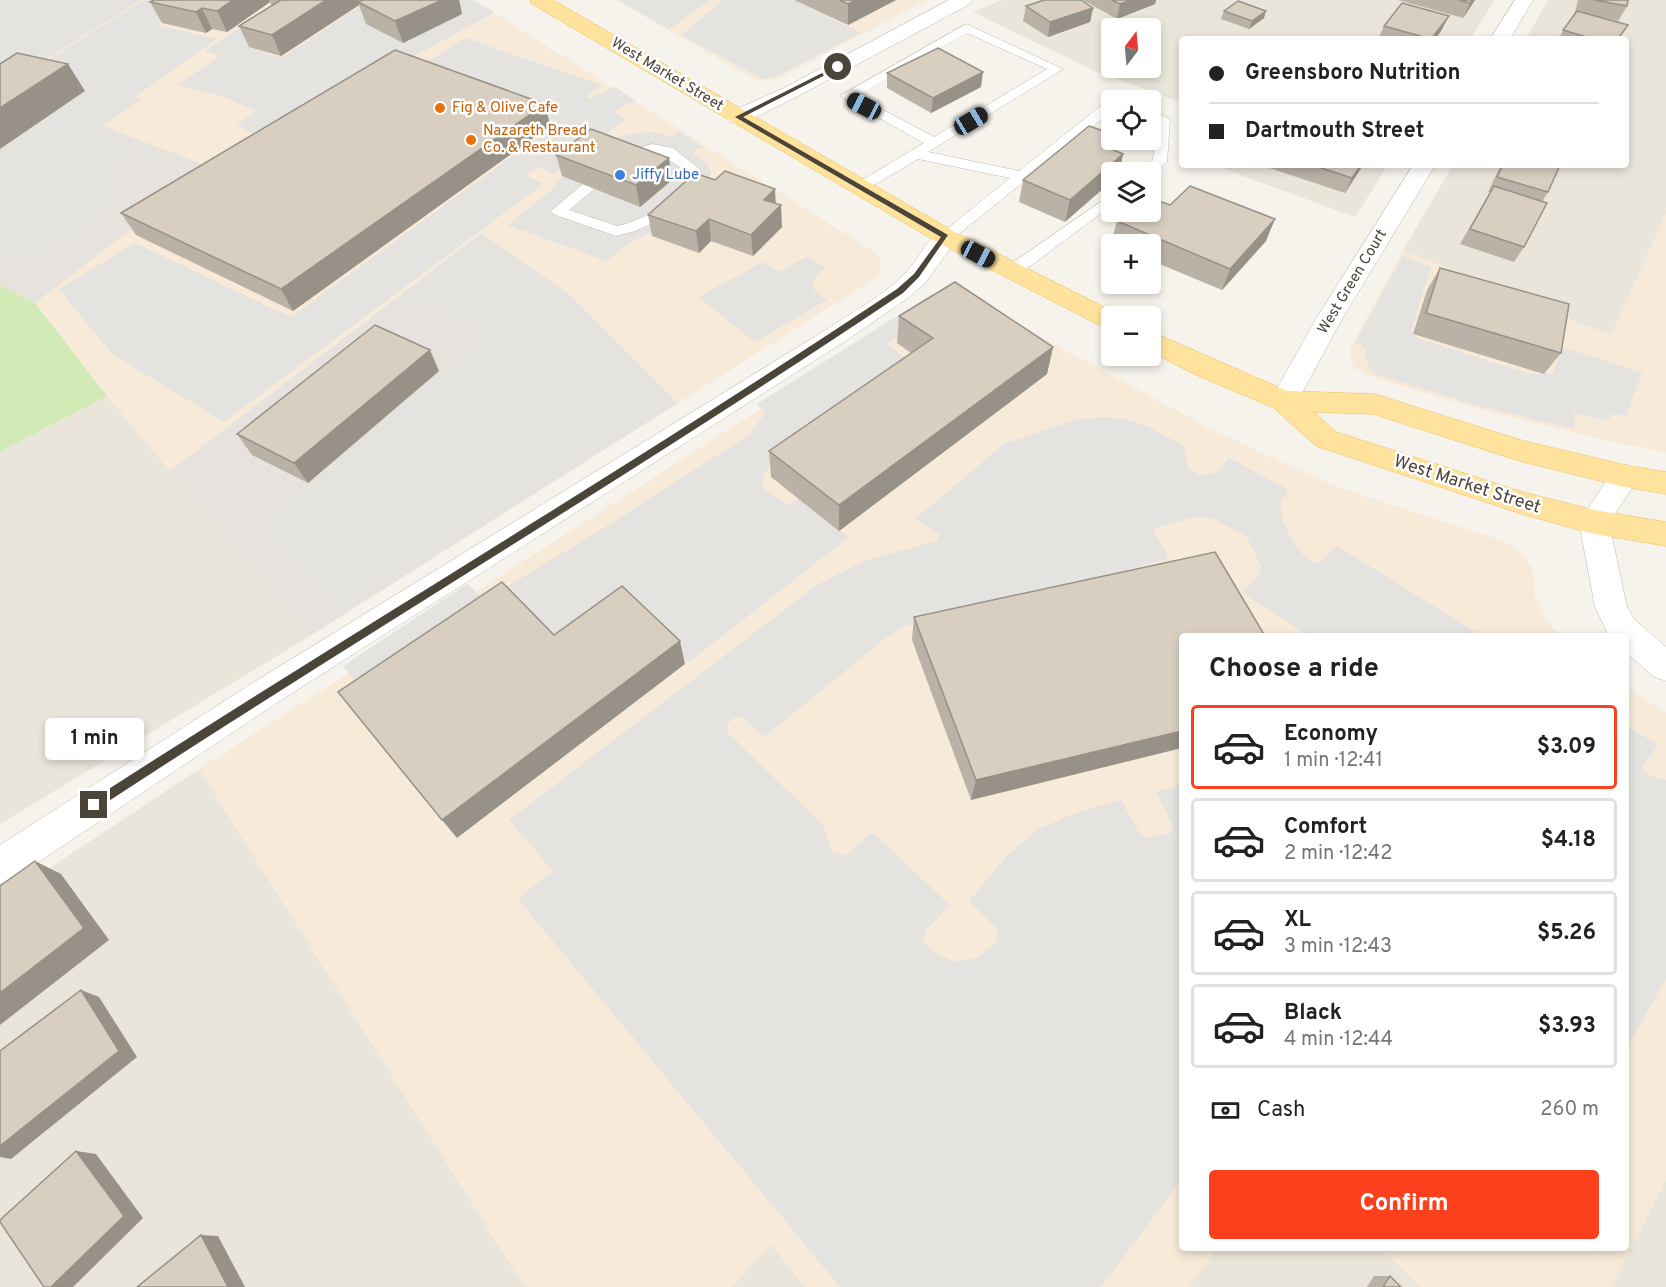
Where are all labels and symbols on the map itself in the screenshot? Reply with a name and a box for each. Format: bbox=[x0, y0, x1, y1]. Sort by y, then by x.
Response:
north arrow bbox=[1101, 18, 1161, 78]
street label: West Market Street bbox=[607, 34, 727, 116]
route start bbox=[824, 53, 851, 80]
car bbox=[844, 90, 884, 122]
place label: Fig & Olive Cafe bbox=[452, 99, 558, 118]
marker: Fig & Olive Cafe bbox=[433, 101, 447, 115]
car bbox=[951, 104, 991, 138]
place label: Nazareth Bread Co. & Restaurant bbox=[483, 122, 596, 158]
marker: Nazareth Bread Co. & Restaurant bbox=[464, 133, 478, 147]
place label: Jiffy Lube bbox=[632, 166, 699, 185]
marker: Jiffy Lube bbox=[613, 168, 627, 182]
street label: West Green Court bbox=[1314, 226, 1392, 338]
car bbox=[958, 238, 998, 270]
street label: West Market Street bbox=[1391, 450, 1543, 520]
callout: 1 min bbox=[44, 718, 144, 760]
route end bbox=[80, 791, 107, 818]

